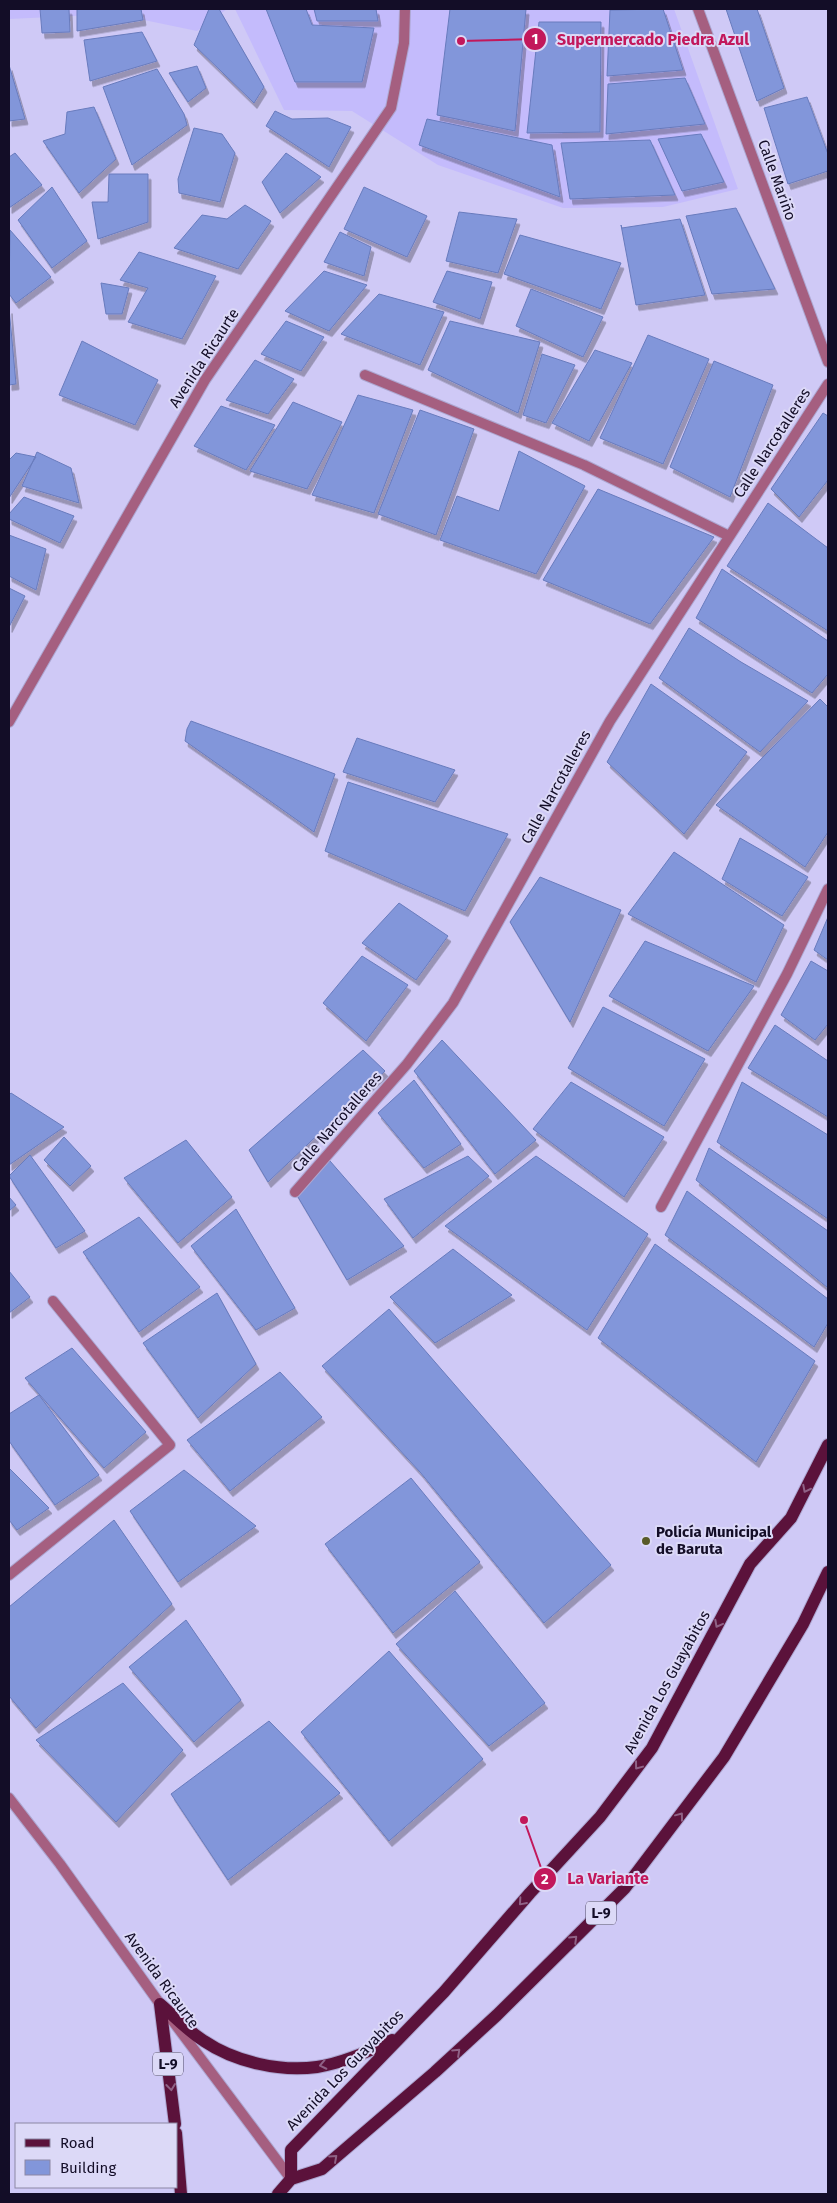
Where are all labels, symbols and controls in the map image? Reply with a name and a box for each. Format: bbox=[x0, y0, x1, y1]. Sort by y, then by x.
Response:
callout: Supermercado Piedra Azul bbox=[523, 24, 759, 55]
text: 1 bbox=[532, 30, 538, 48]
text: Supermercado Piedra Azul bbox=[557, 30, 749, 49]
street label: Calle Mariño bbox=[754, 137, 800, 223]
street label: Avenida Ricaurte bbox=[165, 305, 243, 411]
street label: Calle Narcotalleres bbox=[730, 385, 814, 501]
street label: Calle Narcotalleres bbox=[517, 727, 595, 847]
street label: Calle Narcotalleres bbox=[288, 1068, 386, 1176]
one-way arrow bbox=[802, 1483, 812, 1492]
place label: Policía Municipal de Baruta bbox=[656, 1523, 772, 1558]
marker: Policía Municipal de Baruta bbox=[640, 1535, 652, 1547]
street label: Avenida Los Guayabitos bbox=[620, 1607, 714, 1757]
one-way arrow bbox=[714, 1619, 724, 1628]
one-way arrow bbox=[636, 1760, 644, 1769]
one-way arrow bbox=[674, 1812, 683, 1822]
callout: La Variante bbox=[532, 1863, 659, 1894]
text: La Variante bbox=[567, 1869, 649, 1888]
text: 2 bbox=[541, 1870, 549, 1888]
one-way arrow bbox=[518, 1897, 527, 1906]
road number: L-9 bbox=[586, 1902, 616, 1925]
street label: Avenida Ricaurte bbox=[121, 1928, 203, 2032]
one-way arrow bbox=[569, 1936, 578, 1945]
street label: Avenida Los Guayabitos bbox=[283, 2006, 407, 2134]
one-way arrow bbox=[451, 2049, 460, 2058]
road number: L-9 bbox=[153, 2052, 183, 2076]
one-way arrow bbox=[318, 2059, 327, 2070]
one-way arrow bbox=[165, 2084, 176, 2092]
legend bbox=[15, 2123, 178, 2188]
text: Road bbox=[60, 2134, 95, 2152]
one-way arrow bbox=[328, 2155, 337, 2164]
text: Building bbox=[60, 2159, 116, 2177]

